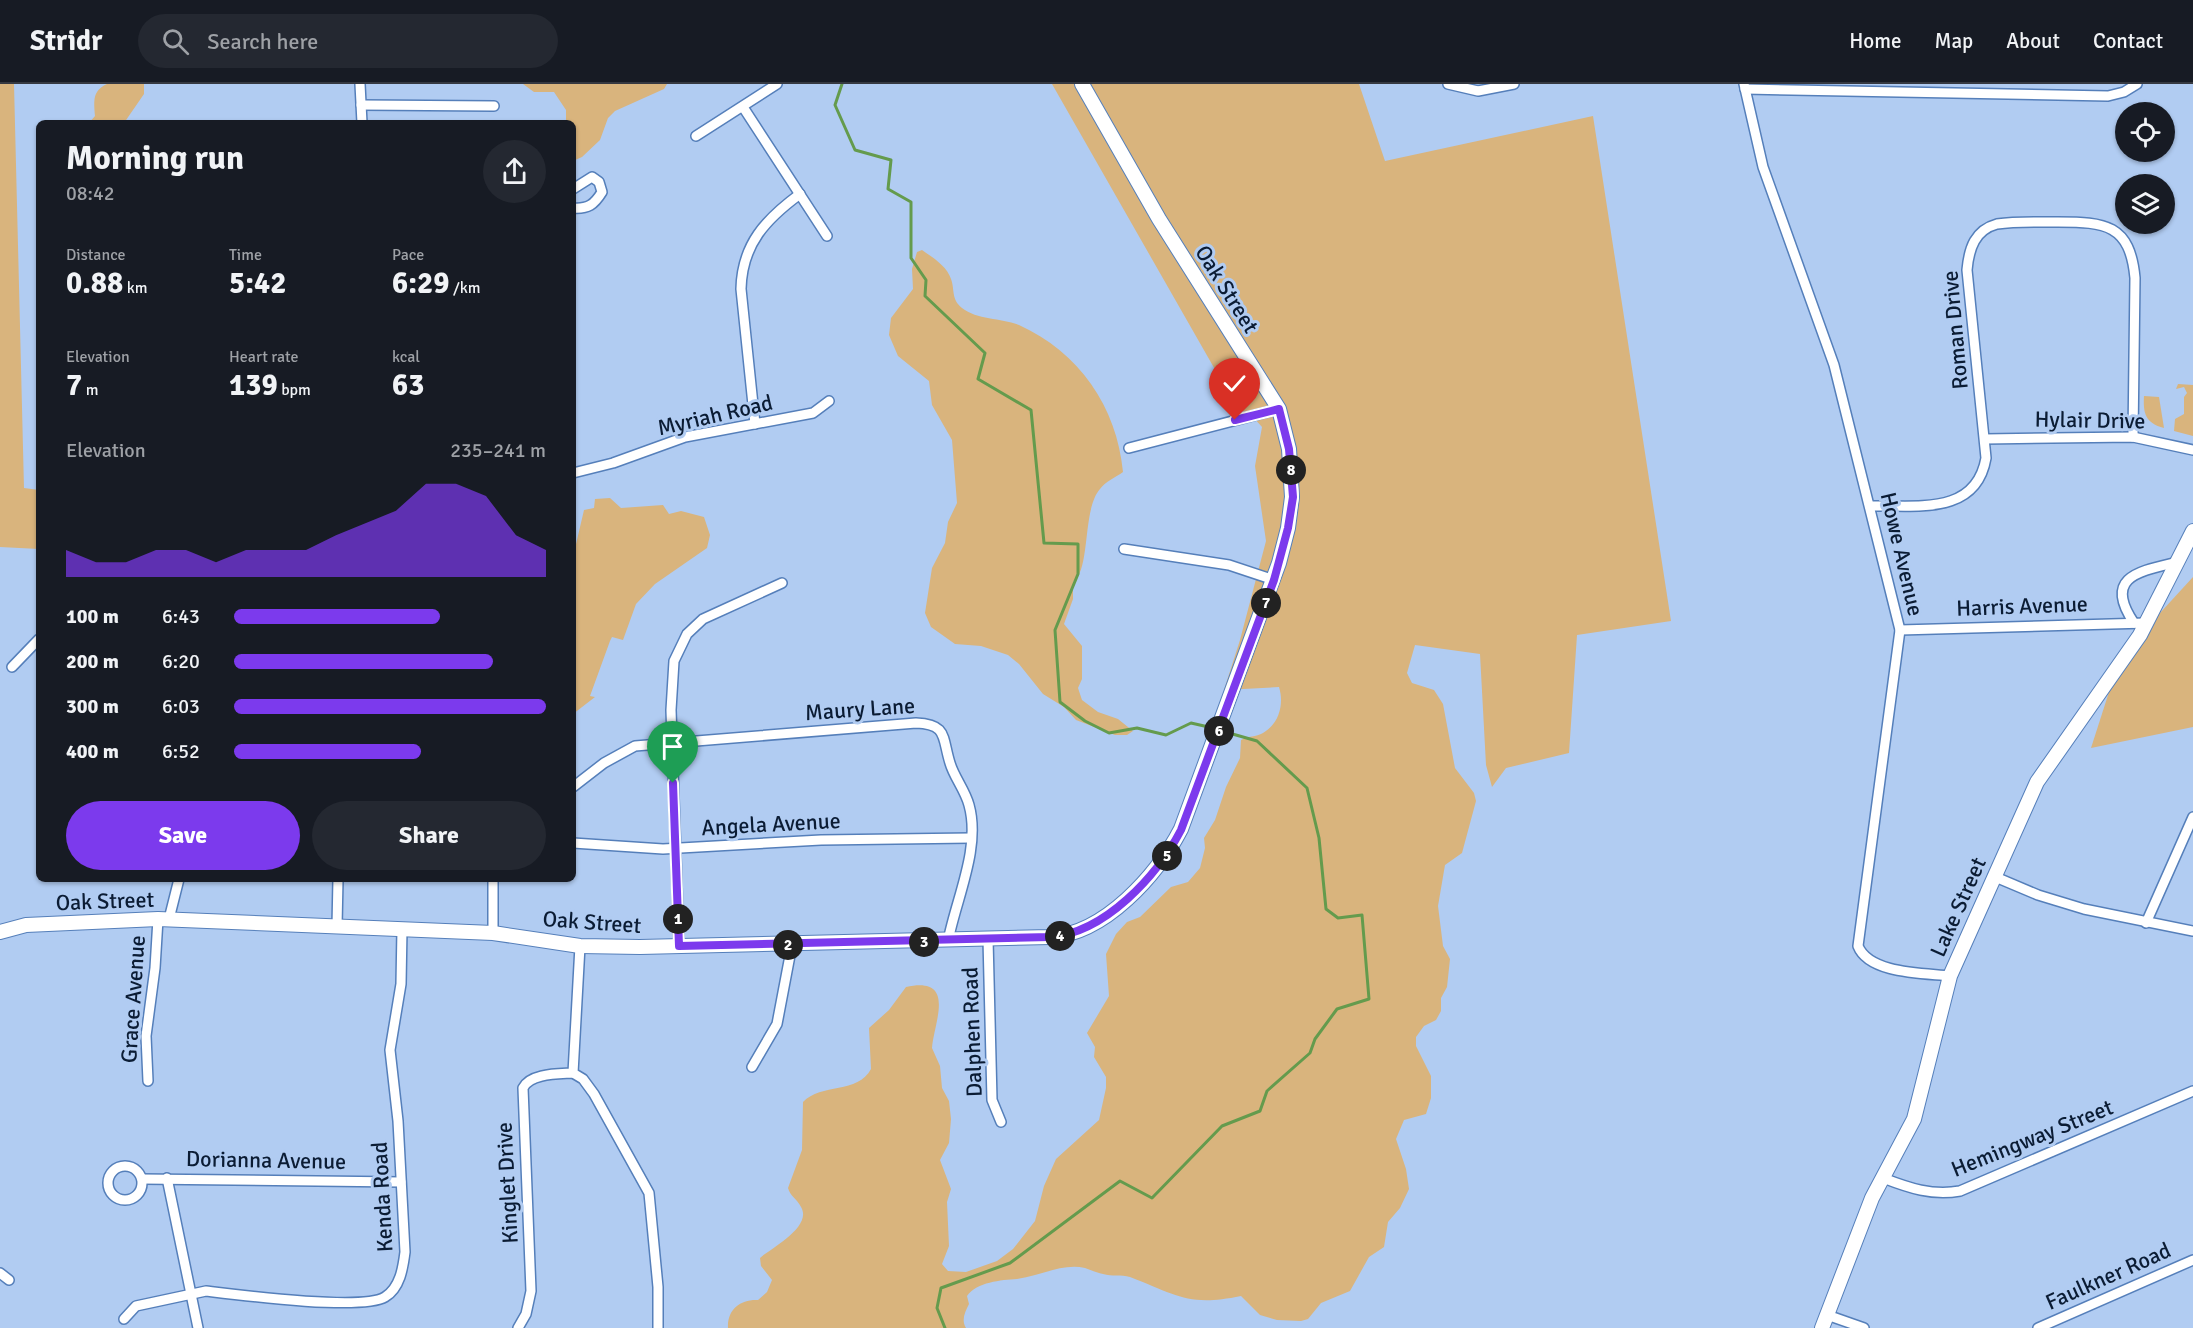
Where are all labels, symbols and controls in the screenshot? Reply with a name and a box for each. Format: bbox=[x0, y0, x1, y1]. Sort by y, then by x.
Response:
search box bbox=[138, 14, 558, 68]
text: Stridr bbox=[30, 24, 102, 58]
icon: search bbox=[159, 25, 192, 58]
text: Search here bbox=[207, 28, 318, 55]
text: Home bbox=[1849, 28, 1902, 54]
text: Map bbox=[1935, 28, 1973, 54]
text: About bbox=[2006, 28, 2060, 54]
text: Contact bbox=[2093, 28, 2163, 54]
map controls bbox=[2115, 102, 2175, 234]
button: locate bbox=[2115, 102, 2175, 162]
text: Morning run bbox=[66, 138, 244, 179]
button: share bbox=[483, 140, 546, 203]
button: layers bbox=[2115, 174, 2175, 234]
text: 08:42 bbox=[66, 181, 115, 206]
street label: Oak Street bbox=[1189, 240, 1265, 338]
text: Distance bbox=[66, 245, 126, 265]
text: Time bbox=[229, 245, 262, 265]
text: Pace bbox=[392, 245, 424, 265]
text: 0.88 bbox=[66, 265, 123, 302]
text: 5:42 bbox=[229, 265, 286, 302]
text: 6:29 bbox=[392, 265, 449, 302]
street label: Roman Drive bbox=[1936, 270, 1974, 390]
text: km bbox=[123, 278, 148, 298]
text: /km bbox=[449, 278, 481, 298]
text: Elevation bbox=[66, 347, 130, 367]
text: Heart rate bbox=[229, 347, 298, 367]
text: kcal bbox=[392, 347, 420, 367]
pin bbox=[1209, 358, 1260, 420]
text: 7 bbox=[66, 367, 82, 404]
text: 139 bbox=[229, 367, 278, 404]
text: 63 bbox=[392, 367, 424, 404]
icon: check bbox=[1218, 367, 1251, 400]
text: m bbox=[82, 380, 98, 400]
text: bpm bbox=[278, 380, 311, 400]
street label: Myriah Road bbox=[655, 389, 775, 441]
street label: Hylair Drive bbox=[2034, 406, 2146, 434]
text: Elevation bbox=[66, 438, 146, 463]
text: 235–241 m bbox=[450, 438, 546, 463]
pin: 8 bbox=[1276, 455, 1306, 485]
text: 8 bbox=[1287, 460, 1295, 480]
street label: Howe Avenue bbox=[1875, 489, 1929, 619]
pin: 7 bbox=[1251, 588, 1281, 618]
street label: Harris Avenue bbox=[1956, 590, 2088, 622]
text: 7 bbox=[1262, 593, 1270, 613]
text: 100 m bbox=[66, 604, 119, 629]
text: 6:43 bbox=[162, 604, 200, 629]
text: 200 m bbox=[66, 649, 119, 674]
text: 6:20 bbox=[162, 649, 200, 674]
street label: Maury Lane bbox=[804, 692, 916, 726]
text: 300 m bbox=[66, 694, 119, 719]
text: 6:03 bbox=[162, 694, 200, 719]
pin: 6 bbox=[1204, 716, 1234, 746]
pin bbox=[647, 721, 698, 783]
text: 6 bbox=[1215, 721, 1223, 741]
icon: arrive bbox=[656, 730, 689, 763]
text: 400 m bbox=[66, 739, 119, 764]
text: 6:52 bbox=[162, 739, 200, 764]
button: Save bbox=[66, 801, 300, 870]
button: Share bbox=[312, 801, 546, 870]
street label: Angela Avenue bbox=[701, 807, 841, 841]
pin: 5 bbox=[1152, 841, 1182, 871]
text: 5 bbox=[1163, 846, 1171, 866]
street label: Lake Street bbox=[1924, 853, 1992, 961]
street label: Oak Street bbox=[55, 886, 155, 916]
pin: 1 bbox=[663, 904, 693, 934]
street label: Oak Street bbox=[542, 905, 642, 939]
text: 1 bbox=[674, 909, 682, 929]
pin: 4 bbox=[1045, 921, 1075, 951]
text: 4 bbox=[1056, 926, 1064, 946]
pin: 3 bbox=[909, 927, 939, 957]
pin: 2 bbox=[773, 930, 803, 960]
text: 3 bbox=[920, 932, 928, 952]
street label: Grace Avenue bbox=[115, 934, 151, 1064]
text: 2 bbox=[784, 935, 792, 955]
street label: Dalphen Road bbox=[956, 966, 988, 1098]
street label: Hemingway Street bbox=[1947, 1093, 2117, 1183]
street label: Kinglet Drive bbox=[490, 1122, 524, 1244]
street label: Kenda Road bbox=[366, 1141, 398, 1253]
street label: Dorianna Avenue bbox=[186, 1145, 346, 1175]
street label: Faulkner Road bbox=[2041, 1236, 2175, 1316]

